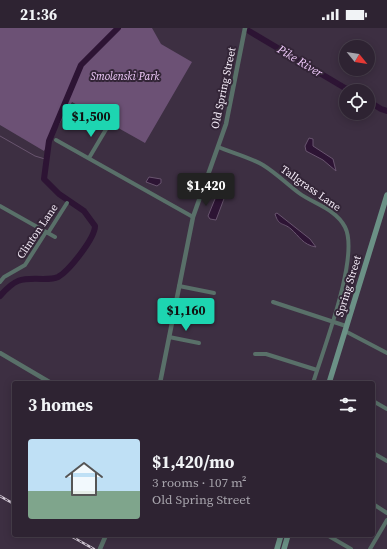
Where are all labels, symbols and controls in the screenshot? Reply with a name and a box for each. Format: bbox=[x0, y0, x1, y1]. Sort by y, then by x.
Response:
text: 21:36 bbox=[20, 4, 57, 25]
north arrow bbox=[339, 40, 375, 76]
map controls bbox=[339, 40, 375, 120]
water label: Pike River bbox=[273, 41, 327, 81]
street label: Old Spring Street bbox=[208, 46, 240, 130]
park label: Smolenski Park bbox=[90, 69, 160, 84]
button: locate bbox=[339, 84, 375, 120]
pin: $1,500 bbox=[58, 104, 124, 138]
text: $1,500 bbox=[71, 108, 111, 125]
street label: Tallgrass Lane bbox=[278, 162, 344, 215]
pin: $1,420 bbox=[173, 173, 239, 207]
text: $1,420 bbox=[186, 177, 226, 194]
street label: Clinton Lane bbox=[13, 201, 62, 262]
street label: Spring Street bbox=[332, 253, 365, 319]
pin: $1,160 bbox=[153, 298, 219, 332]
text: $1,160 bbox=[166, 302, 206, 319]
text: 3 homes bbox=[28, 393, 93, 417]
icon: filters bbox=[337, 394, 359, 416]
text: $1,420/mo bbox=[152, 450, 234, 474]
icon: home bbox=[60, 455, 108, 503]
text: 3 rooms · 107 m² bbox=[152, 474, 247, 491]
text: Old Spring Street bbox=[152, 491, 250, 508]

